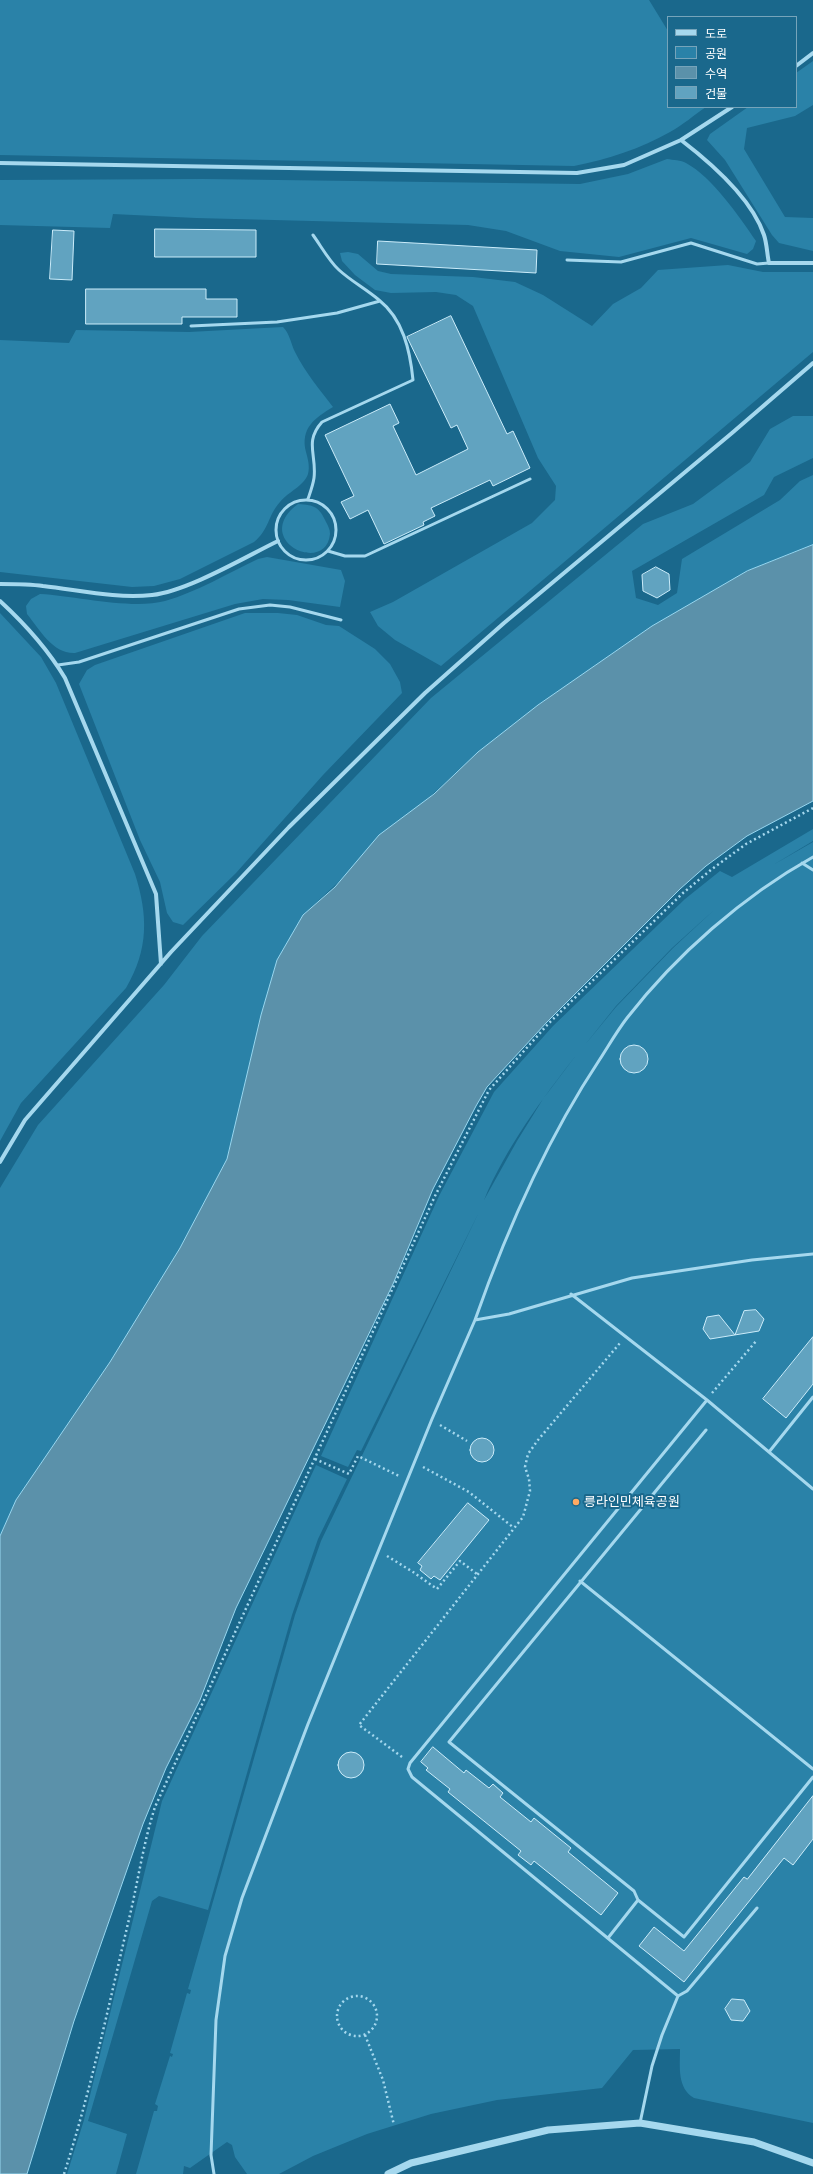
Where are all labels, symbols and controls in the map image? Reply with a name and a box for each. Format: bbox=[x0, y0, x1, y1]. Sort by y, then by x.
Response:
legend bbox=[667, 16, 797, 108]
text: 도로 bbox=[705, 26, 727, 41]
text: 공원 bbox=[705, 46, 727, 61]
text: 수역 bbox=[705, 66, 727, 81]
text: 건물 bbox=[705, 86, 727, 101]
place label: 릉라인민체육공원 bbox=[584, 1494, 680, 1510]
marker: 릉라인민체육공원 bbox=[571, 1497, 581, 1507]

